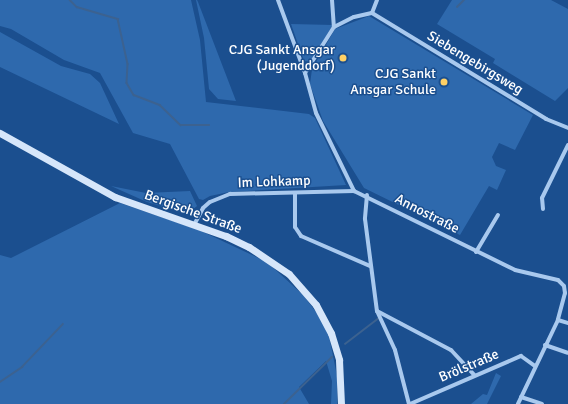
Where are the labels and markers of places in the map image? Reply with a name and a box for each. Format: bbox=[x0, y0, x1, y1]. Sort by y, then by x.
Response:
place label: CJG Sankt Ansgar (Jugenddorf) bbox=[229, 42, 335, 74]
marker: CJG Sankt Ansgar (Jugenddorf) bbox=[338, 53, 348, 63]
place label: CJG Sankt Ansgar Schule bbox=[350, 66, 436, 98]
marker: CJG Sankt Ansgar Schule bbox=[439, 77, 449, 87]

